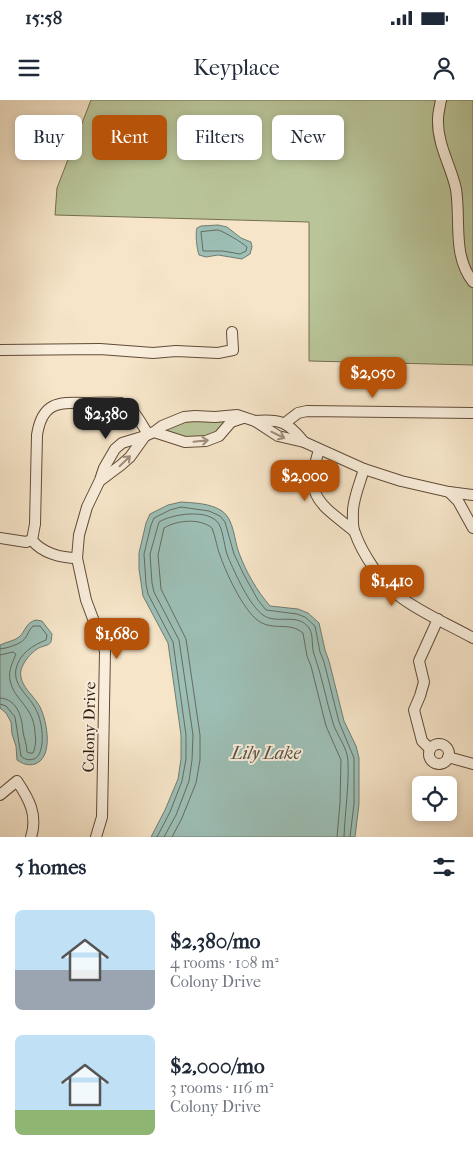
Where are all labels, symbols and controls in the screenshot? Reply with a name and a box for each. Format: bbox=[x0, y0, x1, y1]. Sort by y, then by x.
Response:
text: 15:58 bbox=[25, 7, 62, 29]
icon: menu bbox=[15, 54, 43, 82]
icon: person bbox=[430, 54, 458, 82]
text: Keyplace bbox=[193, 55, 280, 81]
chip: Buy bbox=[15, 115, 82, 160]
chip: Rent bbox=[92, 115, 167, 160]
chip: Filters bbox=[177, 115, 262, 160]
chip: New bbox=[272, 115, 344, 160]
pin: $2,050 bbox=[332, 356, 414, 399]
text: $2,050 bbox=[351, 363, 395, 382]
pin: $2,380 bbox=[65, 398, 147, 440]
text: $2,380 bbox=[84, 404, 128, 423]
one-way arrow bbox=[270, 431, 285, 440]
one-way arrow bbox=[192, 436, 208, 446]
one-way arrow bbox=[119, 455, 131, 467]
pin: $2,000 bbox=[264, 460, 346, 502]
text: $2,000 bbox=[282, 466, 328, 485]
pin: $1,410 bbox=[351, 564, 433, 607]
text: $1,410 bbox=[371, 571, 413, 590]
pin: $1,680 bbox=[76, 618, 158, 660]
text: $1,680 bbox=[95, 624, 139, 643]
street label: Colony Drive bbox=[79, 681, 99, 773]
water label: Lily Lake bbox=[229, 743, 302, 764]
map controls bbox=[412, 776, 457, 821]
button: locate bbox=[412, 776, 457, 821]
icon: filters bbox=[430, 853, 458, 881]
text: 5 homes bbox=[15, 855, 86, 879]
text: $2,380/mo bbox=[170, 929, 260, 953]
icon: home bbox=[55, 930, 115, 990]
text: 4 rooms · 108 m² bbox=[170, 953, 279, 972]
text: Colony Drive bbox=[170, 972, 261, 991]
text: $2,000/mo bbox=[170, 1054, 265, 1078]
icon: home bbox=[55, 1055, 115, 1115]
text: 3 rooms · 116 m² bbox=[170, 1078, 273, 1097]
text: Colony Drive bbox=[170, 1097, 261, 1116]

